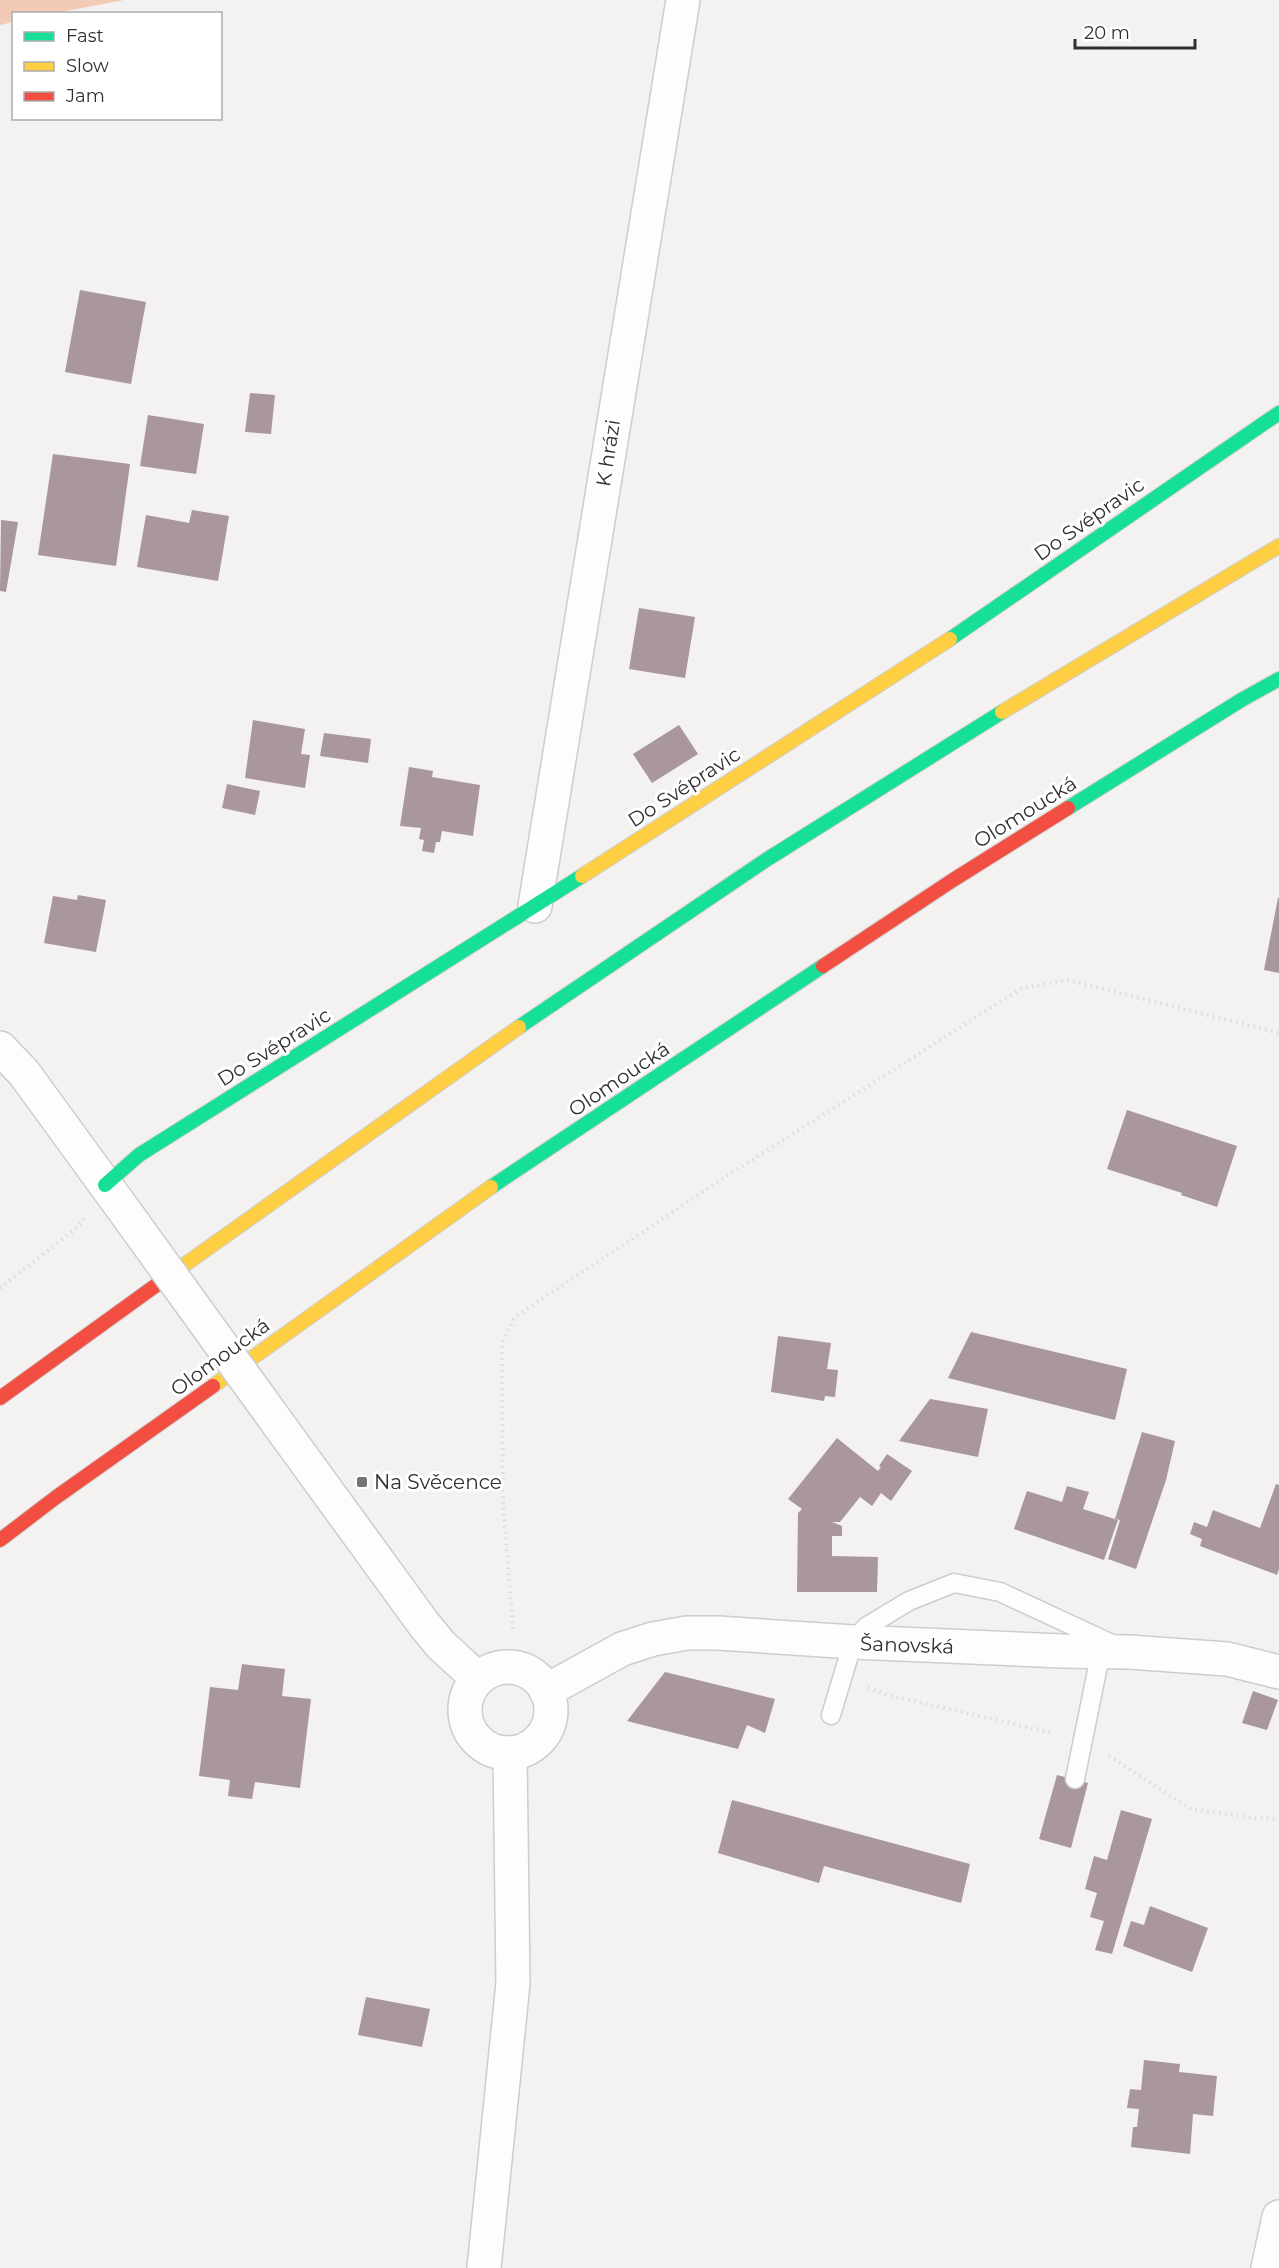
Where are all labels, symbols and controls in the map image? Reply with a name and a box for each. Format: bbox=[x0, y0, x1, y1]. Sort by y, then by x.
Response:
legend bbox=[12, 12, 222, 120]
scale bar bbox=[1075, 12, 1195, 50]
text: 20 m bbox=[1084, 22, 1130, 44]
text: Fast bbox=[66, 25, 104, 47]
text: Slow bbox=[66, 55, 109, 77]
text: Jam bbox=[65, 85, 105, 107]
street label: K hrázi bbox=[591, 418, 625, 488]
street label: Do Svépravic bbox=[1029, 472, 1149, 566]
street label: Do Svépravic bbox=[623, 742, 745, 832]
street label: Olomoucká bbox=[969, 771, 1081, 853]
street label: Do Svépravic bbox=[213, 1003, 335, 1091]
street label: Olomoucká bbox=[564, 1036, 674, 1122]
street label: Olomoucká bbox=[166, 1313, 274, 1401]
place label: Na Svěcence bbox=[374, 1470, 502, 1494]
marker: Na Svěcence bbox=[355, 1475, 369, 1489]
street label: Šanovská bbox=[860, 1631, 954, 1659]

